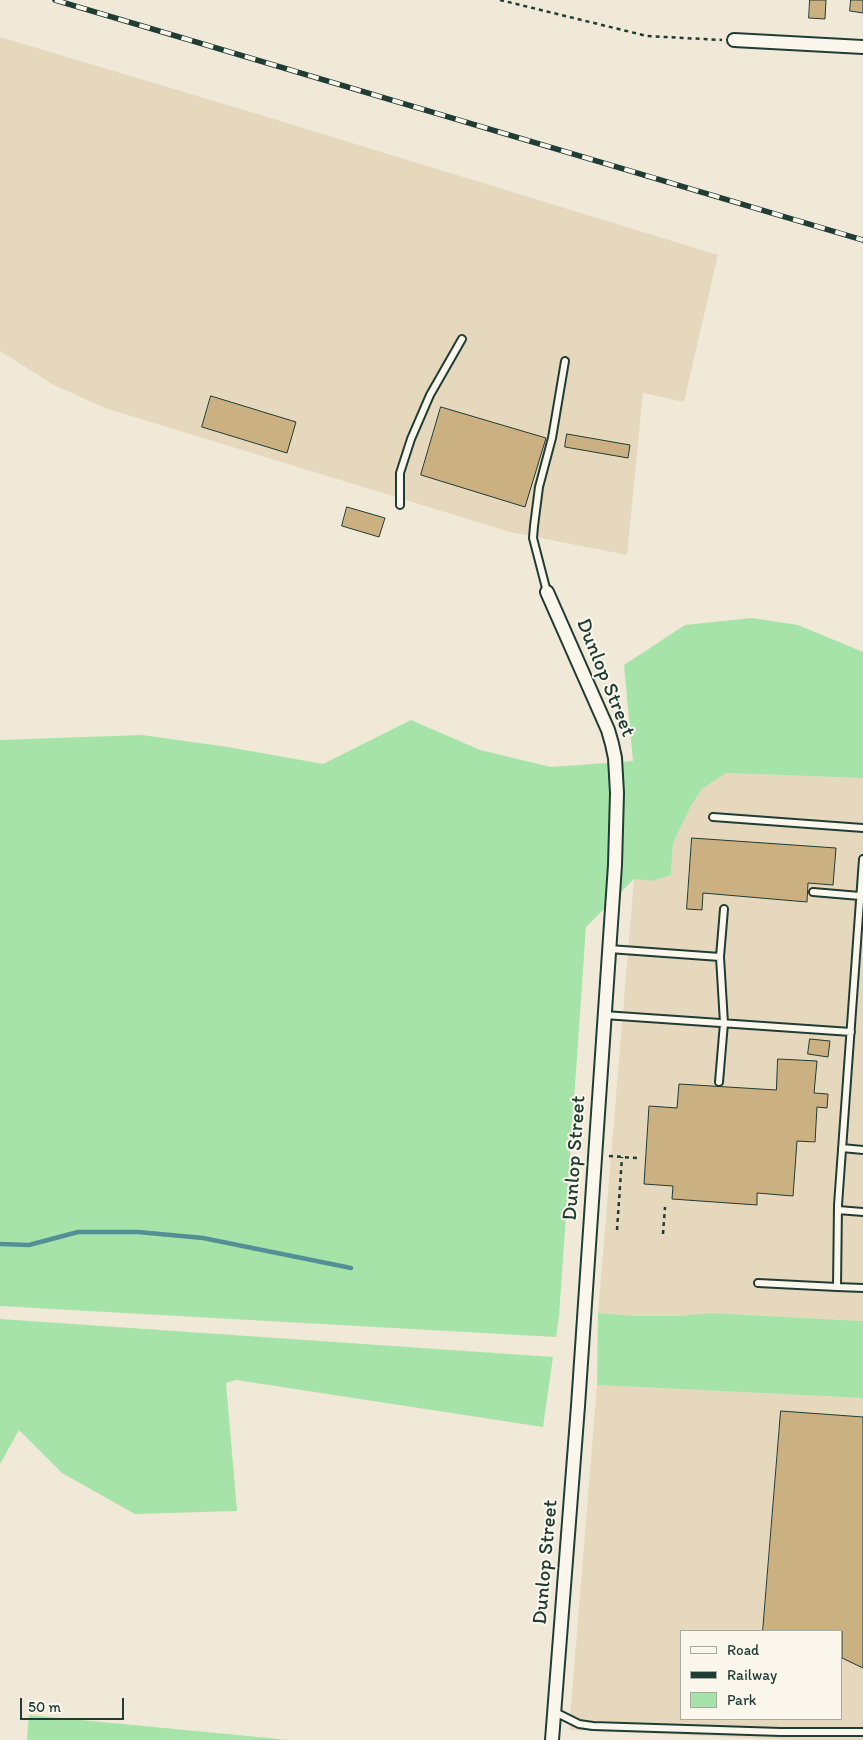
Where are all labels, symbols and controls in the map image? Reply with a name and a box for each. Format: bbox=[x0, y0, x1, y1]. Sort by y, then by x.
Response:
street label: Dunlop Street bbox=[570, 615, 640, 741]
street label: Dunlop Street bbox=[558, 1095, 592, 1221]
street label: Dunlop Street bbox=[528, 1498, 564, 1626]
legend bbox=[680, 1630, 843, 1720]
text: Road bbox=[727, 1641, 759, 1659]
text: Railway bbox=[727, 1666, 777, 1684]
scale bar bbox=[22, 1688, 126, 1720]
text: Park bbox=[727, 1691, 757, 1709]
text: 50 m bbox=[28, 1698, 61, 1716]

